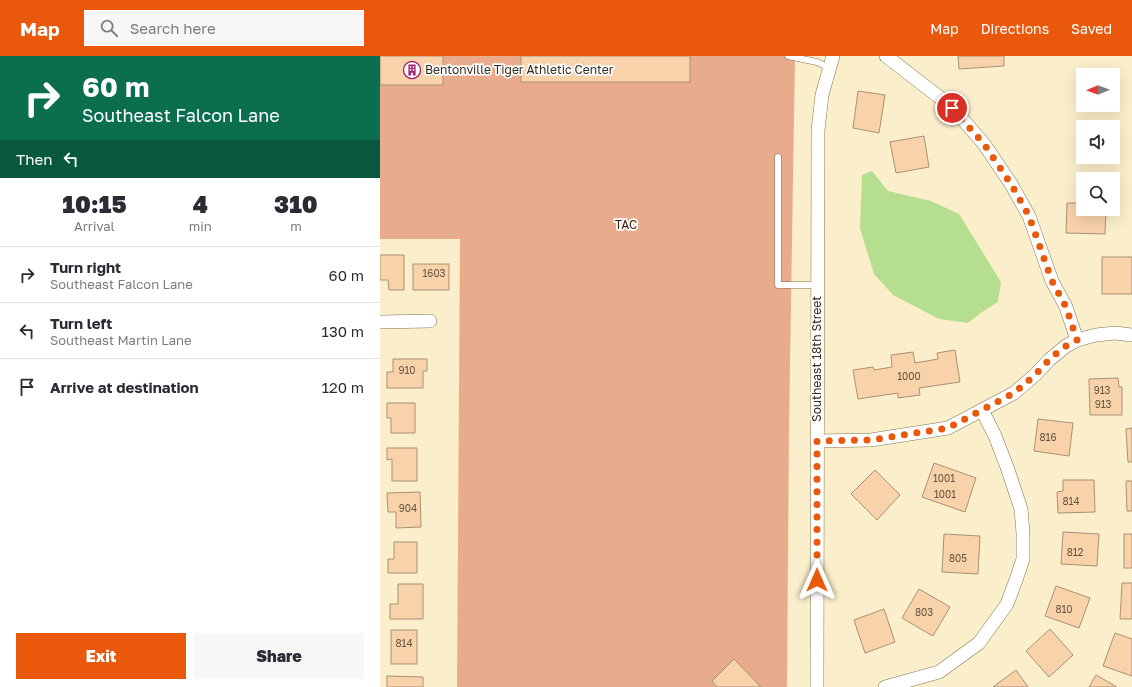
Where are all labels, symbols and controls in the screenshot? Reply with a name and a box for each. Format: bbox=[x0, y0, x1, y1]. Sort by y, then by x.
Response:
search box bbox=[84, 10, 364, 46]
text: Map bbox=[20, 17, 60, 40]
icon: search bbox=[98, 17, 120, 39]
text: Search here bbox=[130, 19, 216, 37]
text: Map bbox=[930, 20, 959, 37]
text: Directions bbox=[981, 20, 1049, 37]
text: Saved bbox=[1071, 20, 1112, 37]
building icon: Bentonville Tiger Athletic Center bbox=[402, 60, 422, 80]
place label: Bentonville Tiger Athletic Center bbox=[425, 62, 614, 77]
north arrow bbox=[1076, 68, 1120, 112]
map controls bbox=[1076, 68, 1120, 216]
text: 60 m bbox=[82, 70, 149, 103]
icon: right bbox=[16, 72, 68, 124]
pin bbox=[935, 91, 969, 125]
icon: arrive bbox=[941, 97, 963, 119]
text: Southeast Falcon Lane bbox=[82, 104, 280, 126]
button: sound bbox=[1076, 120, 1120, 164]
icon: left bbox=[60, 148, 82, 170]
text: Then bbox=[16, 150, 52, 168]
button: search bbox=[1076, 172, 1120, 216]
text: 10:15 bbox=[62, 189, 127, 218]
text: 4 bbox=[193, 189, 208, 218]
text: 310 bbox=[274, 189, 318, 218]
park label: TAC bbox=[615, 217, 637, 232]
text: Arrival bbox=[74, 218, 115, 234]
text: min bbox=[189, 218, 212, 234]
text: m bbox=[290, 218, 302, 234]
text: Turn right bbox=[50, 258, 121, 276]
icon: right bbox=[16, 264, 38, 286]
text: 60 m bbox=[329, 266, 364, 284]
house number: 1603 bbox=[423, 267, 446, 279]
text: Southeast Falcon Lane bbox=[50, 276, 193, 292]
street label: Southeast 18th Street bbox=[809, 296, 824, 422]
text: Turn left bbox=[50, 314, 112, 332]
icon: left bbox=[16, 320, 38, 342]
text: 130 m bbox=[322, 322, 364, 340]
text: Southeast Martin Lane bbox=[50, 332, 192, 348]
house number: 910 bbox=[398, 364, 416, 376]
house number: 1000 bbox=[897, 370, 921, 382]
icon: arrive bbox=[16, 376, 38, 398]
text: Arrive at destination bbox=[50, 378, 199, 396]
text: 120 m bbox=[322, 378, 364, 396]
house number: 913 bbox=[1094, 384, 1111, 396]
house number: 913 bbox=[1095, 398, 1112, 410]
house number: 816 bbox=[1040, 431, 1057, 443]
house number: 1001 bbox=[933, 472, 955, 484]
house number: 1001 bbox=[934, 488, 956, 500]
house number: 814 bbox=[1062, 495, 1080, 507]
house number: 904 bbox=[399, 502, 417, 514]
house number: 812 bbox=[1067, 546, 1084, 558]
house number: 805 bbox=[949, 552, 967, 564]
position arrow bbox=[796, 559, 838, 601]
house number: 810 bbox=[1055, 603, 1073, 615]
house number: 803 bbox=[915, 606, 933, 618]
button: Exit bbox=[16, 633, 186, 679]
button: Share bbox=[194, 633, 364, 679]
house number: 814 bbox=[395, 637, 413, 649]

